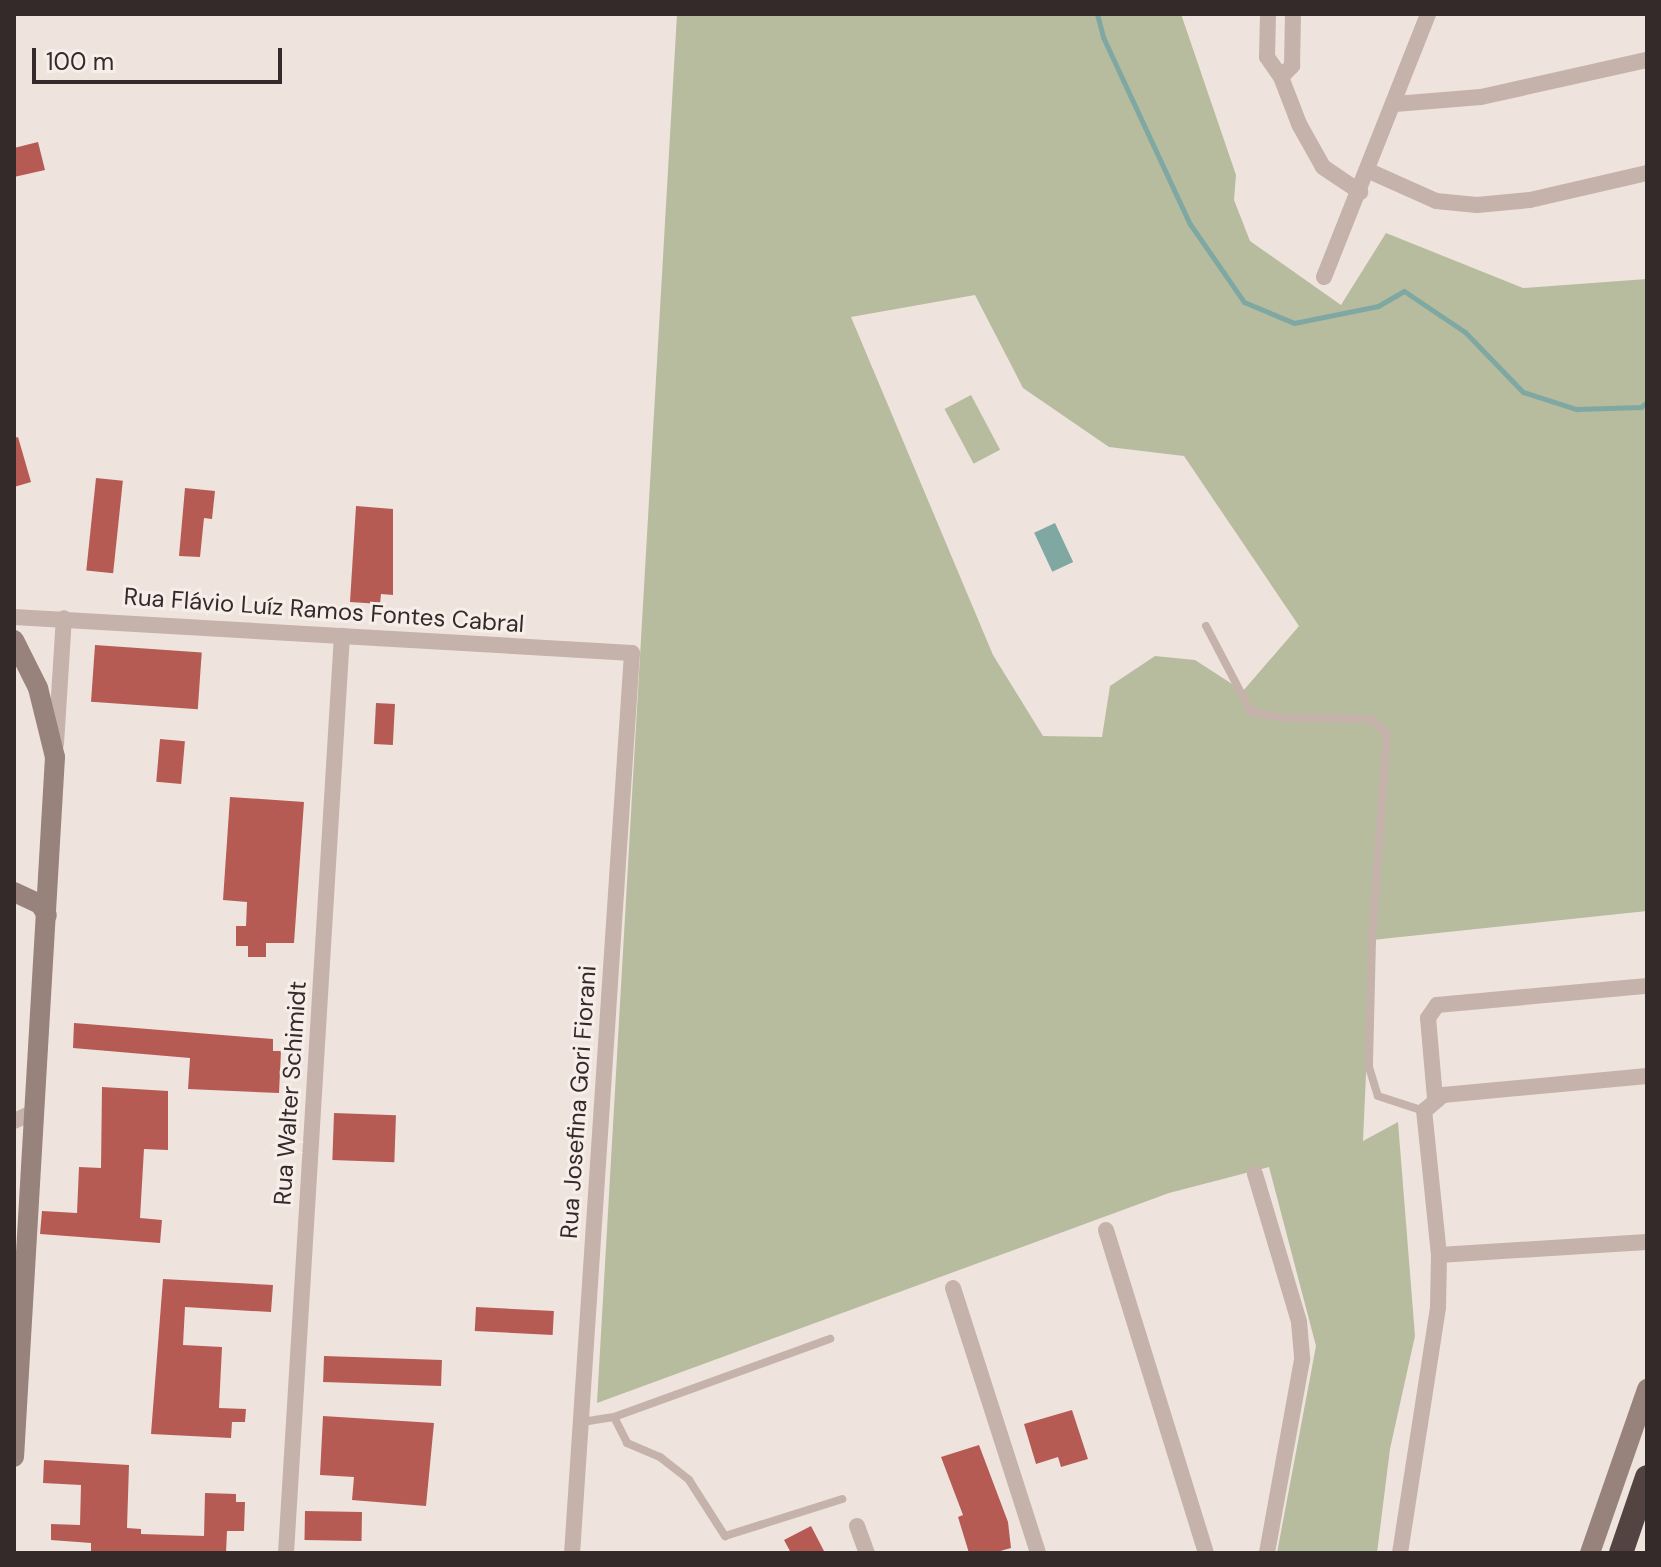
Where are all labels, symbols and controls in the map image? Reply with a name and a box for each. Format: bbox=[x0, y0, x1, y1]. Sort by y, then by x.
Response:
scale bar bbox=[36, 32, 286, 82]
text: 100 m bbox=[46, 46, 114, 77]
street label: Rua Flávio Luíz Ramos Fontes Cabral bbox=[123, 582, 525, 638]
street label: Rua Josefina Gori Fiorani bbox=[554, 964, 602, 1240]
street label: Rua Walter Schimidt bbox=[268, 980, 312, 1206]

